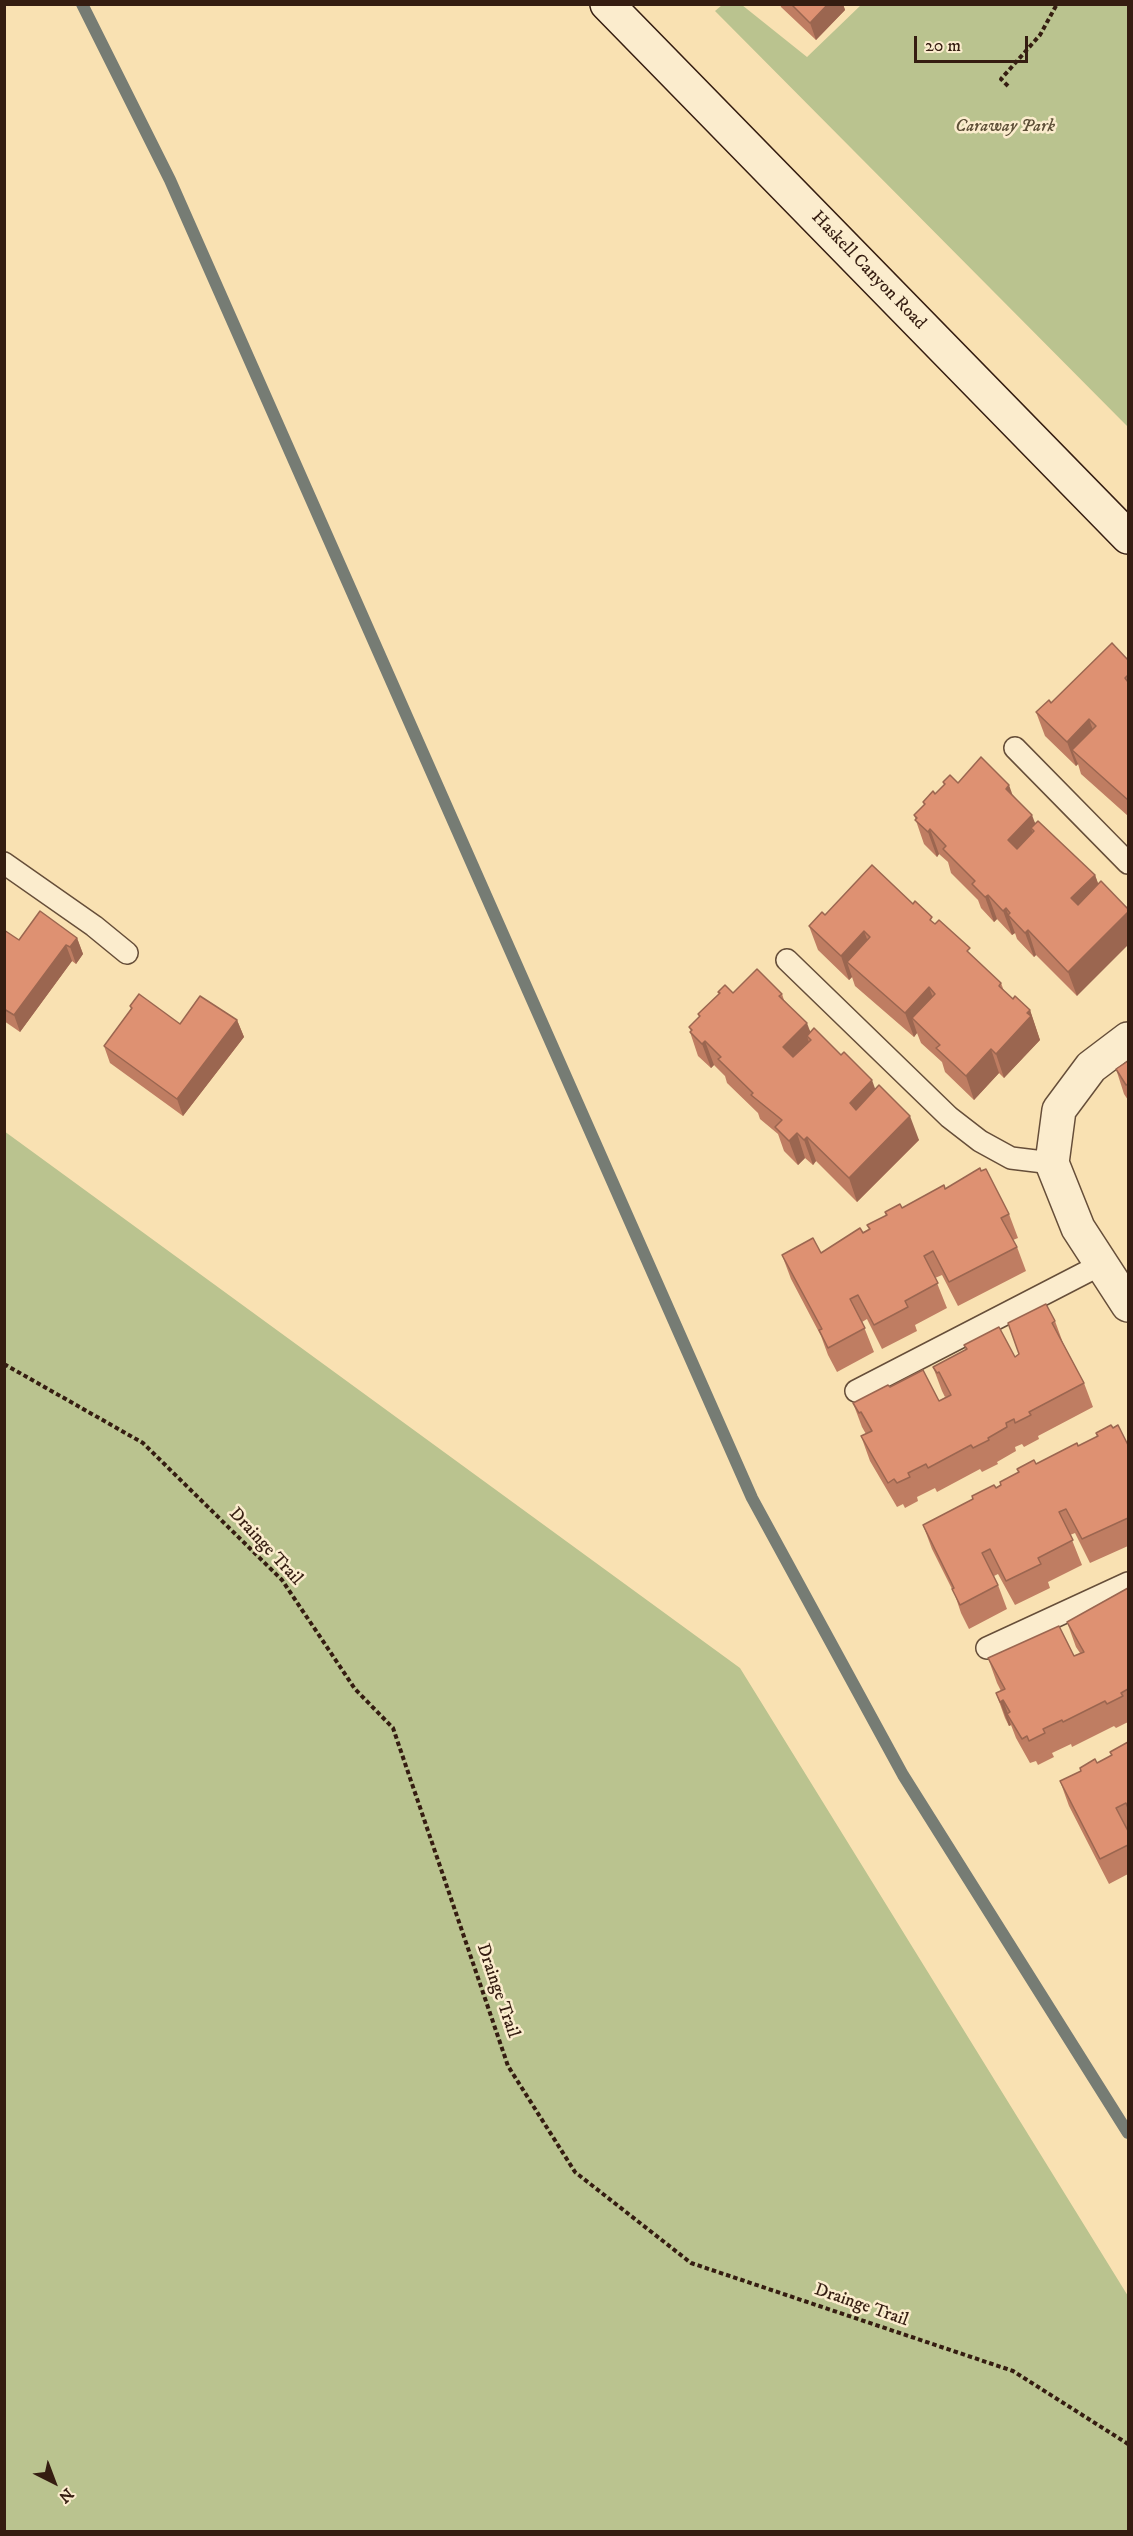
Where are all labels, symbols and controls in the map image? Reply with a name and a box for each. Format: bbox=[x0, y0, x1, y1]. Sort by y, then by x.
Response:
scale bar bbox=[917, 24, 1031, 62]
text: 20 m bbox=[925, 35, 961, 57]
park label: Caraway Park bbox=[955, 116, 1055, 138]
street label: Haskell Canyon Road bbox=[806, 207, 930, 335]
street label: Drainge Trail bbox=[224, 1504, 306, 1590]
street label: Drainge Trail bbox=[471, 1941, 523, 2041]
street label: Drainge Trail bbox=[811, 2280, 911, 2332]
north arrow bbox=[24, 2452, 84, 2512]
text: N bbox=[54, 2484, 78, 2507]

